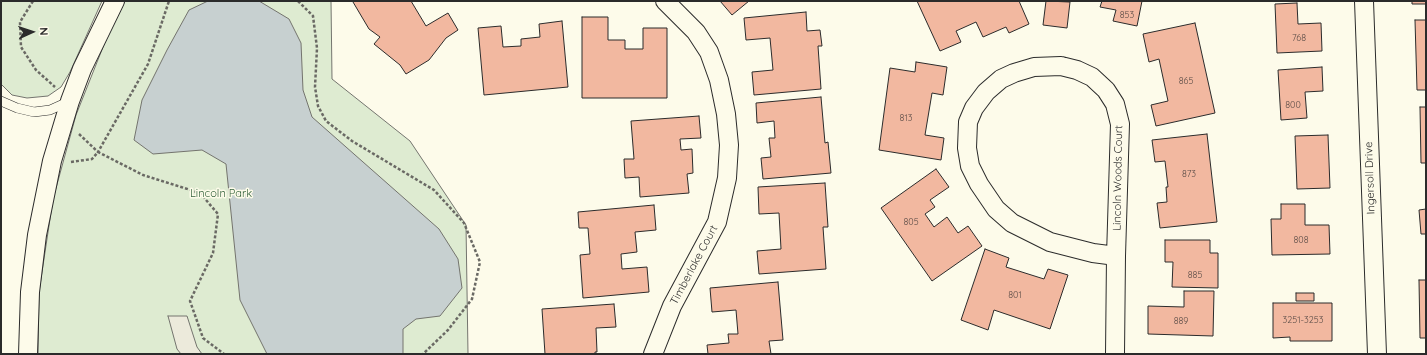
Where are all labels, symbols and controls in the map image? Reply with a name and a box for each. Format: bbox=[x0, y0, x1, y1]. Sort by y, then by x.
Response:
house number: 853 bbox=[1120, 10, 1134, 20]
north arrow bbox=[12, 12, 52, 52]
text: N bbox=[37, 27, 51, 36]
house number: 768 bbox=[1292, 33, 1306, 43]
house number: 865 bbox=[1179, 76, 1193, 86]
house number: 800 bbox=[1285, 100, 1301, 110]
house number: 813 bbox=[900, 113, 912, 123]
street label: Lincoln Woods Court bbox=[1110, 125, 1126, 231]
street label: Ingersoll Drive bbox=[1362, 142, 1378, 214]
house number: 873 bbox=[1182, 169, 1196, 179]
park label: Lincoln Park bbox=[190, 187, 252, 201]
house number: 805 bbox=[903, 217, 919, 227]
street label: Timberlake Court bbox=[667, 223, 721, 307]
house number: 808 bbox=[1293, 235, 1309, 245]
house number: 885 bbox=[1188, 270, 1202, 280]
house number: 801 bbox=[1008, 290, 1022, 300]
house number: 3251-3253 bbox=[1283, 315, 1323, 325]
house number: 889 bbox=[1174, 316, 1188, 326]

